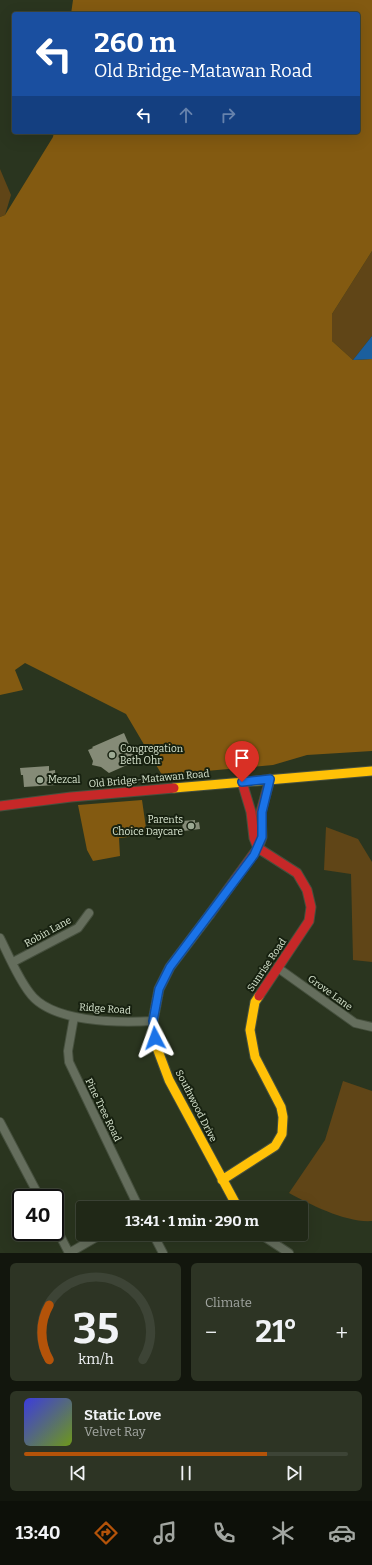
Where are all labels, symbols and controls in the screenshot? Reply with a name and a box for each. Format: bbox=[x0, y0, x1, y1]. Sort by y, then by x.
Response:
text: 260 m bbox=[94, 26, 176, 59]
icon: left bbox=[28, 28, 80, 80]
text: Old Bridge-Matawan Road bbox=[94, 60, 312, 82]
icon: left bbox=[133, 104, 155, 126]
icon: ahead bbox=[175, 104, 197, 126]
icon: right bbox=[217, 104, 239, 126]
pin bbox=[225, 741, 259, 782]
place label: Congregation Beth Ohr bbox=[120, 743, 184, 767]
icon: arrive bbox=[231, 747, 253, 769]
marker: Congregation Beth Ohr bbox=[107, 750, 117, 760]
street label: Old Bridge-Matawan Road bbox=[88, 768, 210, 790]
place label: Mezcal bbox=[48, 774, 80, 786]
marker: Mezcal bbox=[35, 775, 45, 785]
place label: Parents Choice Daycare bbox=[112, 814, 183, 838]
marker: Parents Choice Daycare bbox=[186, 821, 196, 831]
street label: Robin Lane bbox=[22, 914, 74, 950]
street label: Sunrise Road bbox=[245, 936, 289, 994]
street label: Grove Lane bbox=[305, 973, 355, 1013]
street label: Ridge Road bbox=[79, 1001, 131, 1017]
position arrow bbox=[134, 1017, 176, 1059]
street label: Southwood Drive bbox=[173, 1068, 219, 1144]
street label: Pine Tree Road bbox=[83, 1076, 124, 1144]
speed limit sign: 40 bbox=[12, 1189, 64, 1241]
text: 13:41 · 1 min · 290 m bbox=[125, 1212, 259, 1230]
text: Climate bbox=[205, 1295, 252, 1310]
text: 35 bbox=[72, 1304, 119, 1354]
text: 21° bbox=[255, 1314, 297, 1350]
text: − bbox=[205, 1319, 217, 1346]
text: + bbox=[335, 1319, 348, 1346]
text: km/h bbox=[78, 1351, 113, 1368]
text: Static Love bbox=[84, 1406, 161, 1424]
text: Velvet Ray bbox=[84, 1424, 146, 1439]
icon: previous bbox=[67, 1462, 89, 1484]
icon: pause bbox=[175, 1462, 197, 1484]
icon: next bbox=[283, 1462, 305, 1484]
icon: directions bbox=[92, 1519, 120, 1547]
icon: music bbox=[151, 1519, 179, 1547]
icon: phone bbox=[210, 1519, 238, 1547]
icon: climate bbox=[269, 1519, 297, 1547]
icon: car bbox=[328, 1519, 356, 1547]
text: 13:40 bbox=[16, 1522, 60, 1544]

